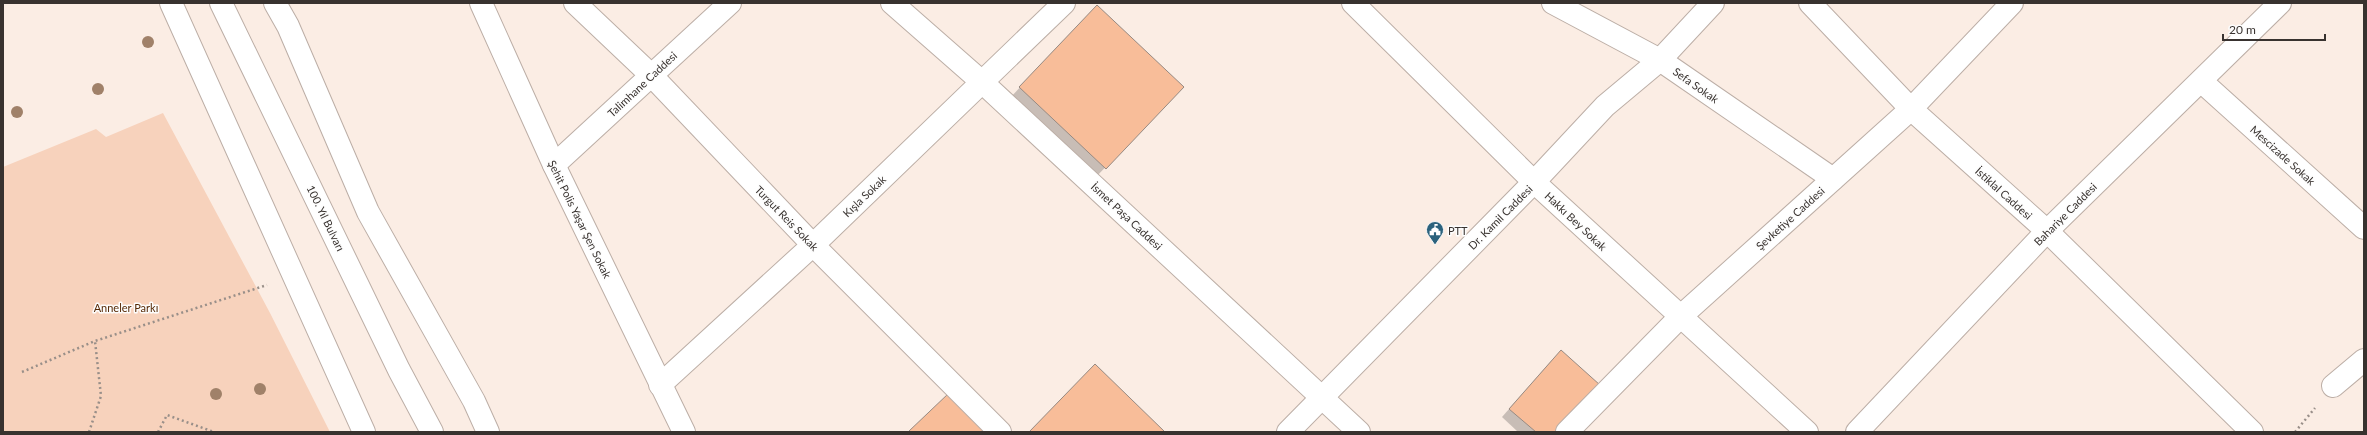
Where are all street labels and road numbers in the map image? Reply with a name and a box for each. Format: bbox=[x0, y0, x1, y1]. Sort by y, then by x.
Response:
street label: Talimhane Caddesi bbox=[605, 48, 679, 119]
street label: Sefa Sokak bbox=[1671, 65, 1722, 106]
street label: Mescizade Sokak bbox=[2248, 123, 2318, 188]
street label: Şehit Polis Yaşar Şen Sokak bbox=[546, 158, 614, 280]
street label: İstiklal Caddesi bbox=[1973, 164, 2035, 222]
street label: Kışla Sokak bbox=[840, 172, 888, 220]
street label: İsmet Paşa Caddesi bbox=[1089, 180, 1166, 253]
street label: Bahariye Caddesi bbox=[2031, 180, 2099, 248]
street label: Dr. Kamil Caddesi bbox=[1465, 182, 1535, 252]
street label: 100. Yıl Bulvarı bbox=[304, 183, 348, 253]
street label: Turgut Reis Sokak bbox=[753, 183, 822, 254]
street label: Şevketiye Caddesi bbox=[1753, 184, 1827, 252]
street label: Hakkı Bey Sokak bbox=[1542, 189, 1610, 253]

